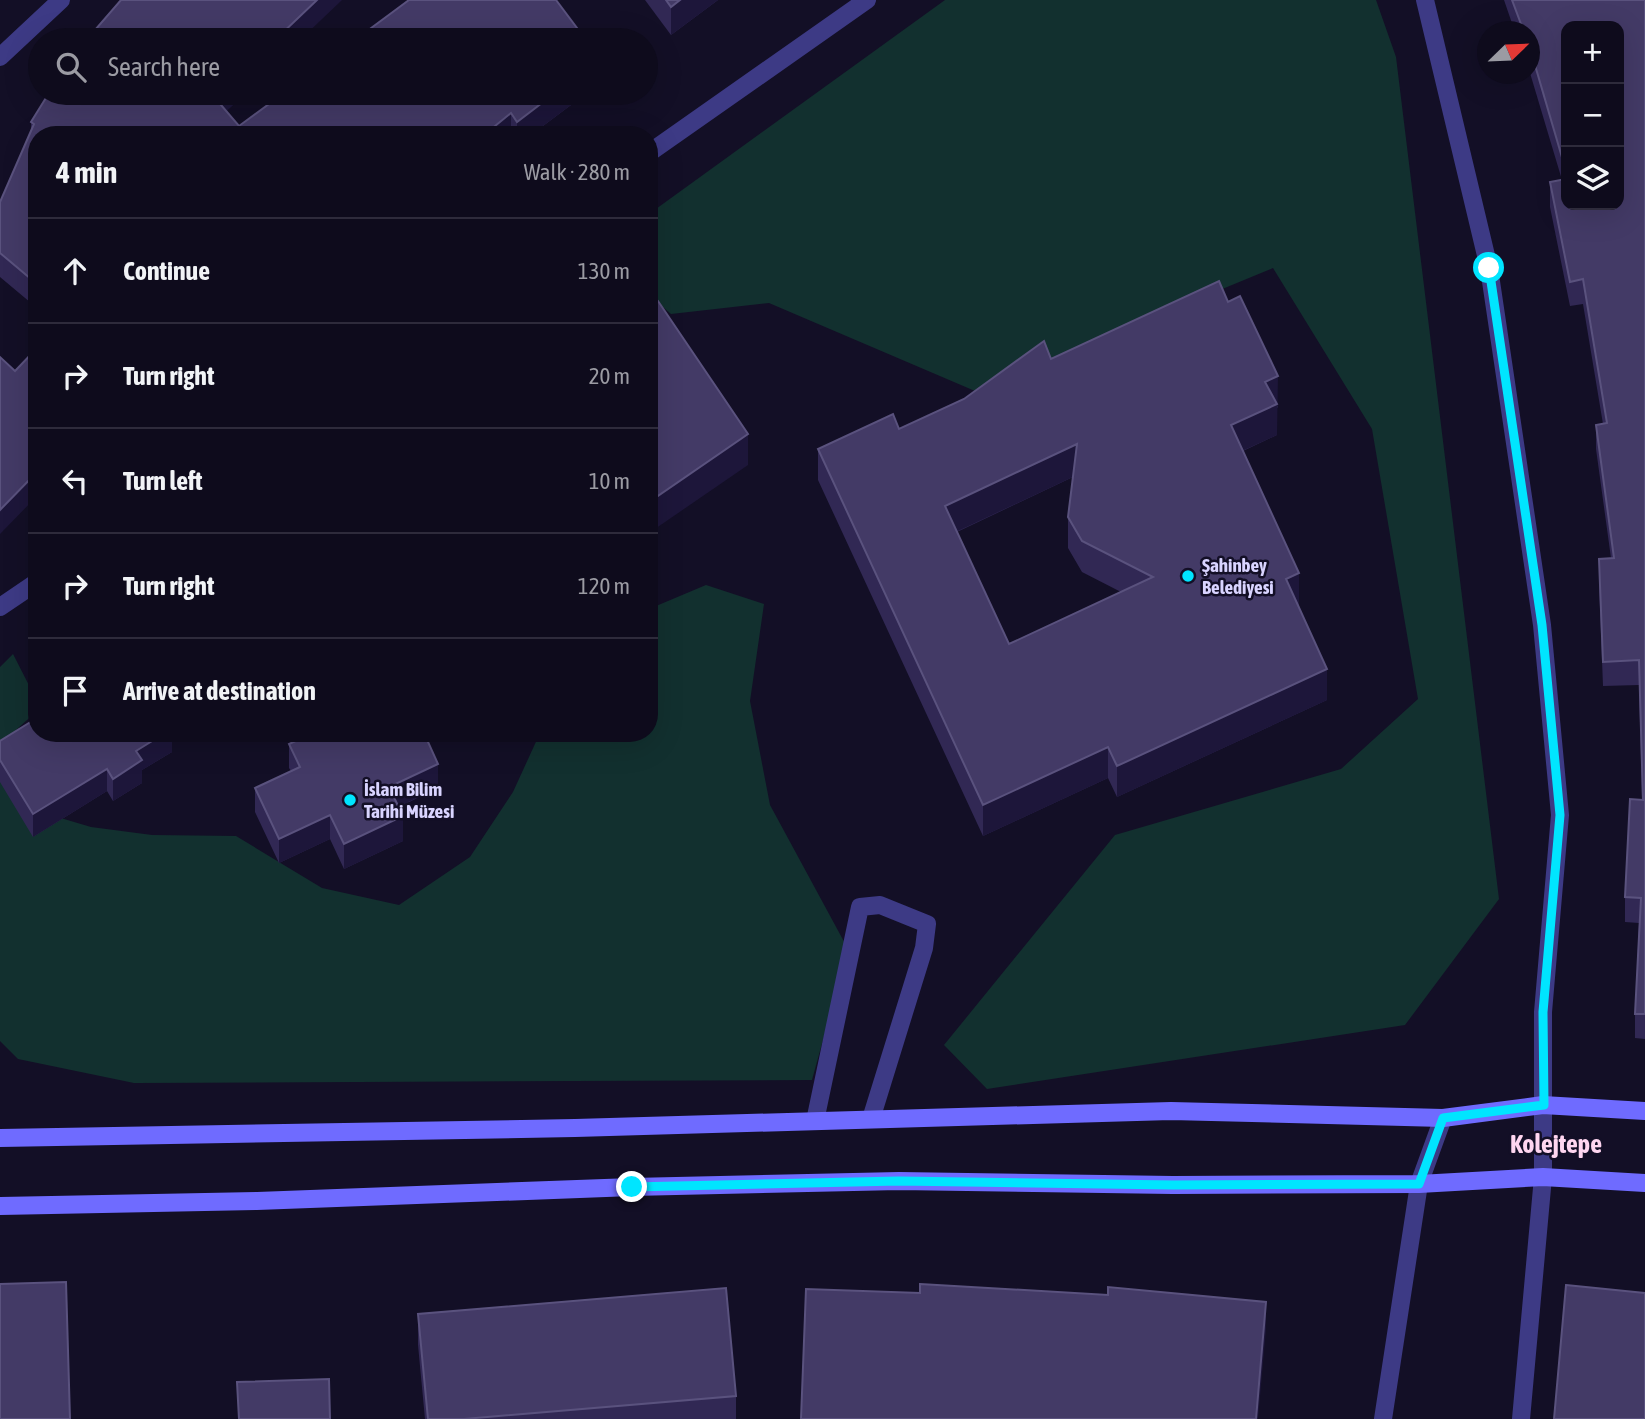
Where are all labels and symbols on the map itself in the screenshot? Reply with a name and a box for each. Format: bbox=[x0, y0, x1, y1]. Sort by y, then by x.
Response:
north arrow bbox=[1477, 21, 1540, 84]
route start bbox=[1473, 252, 1504, 283]
place label: Şahinbey Belediyesi bbox=[1202, 554, 1274, 598]
marker: Şahinbey Belediyesi bbox=[1180, 568, 1196, 584]
place label: İslam Bilim Tarihi Müzesi bbox=[364, 778, 454, 822]
marker: İslam Bilim Tarihi Müzesi bbox=[342, 792, 358, 808]
district label: Kolejtepe bbox=[1510, 1129, 1602, 1159]
route end bbox=[616, 1171, 647, 1202]

